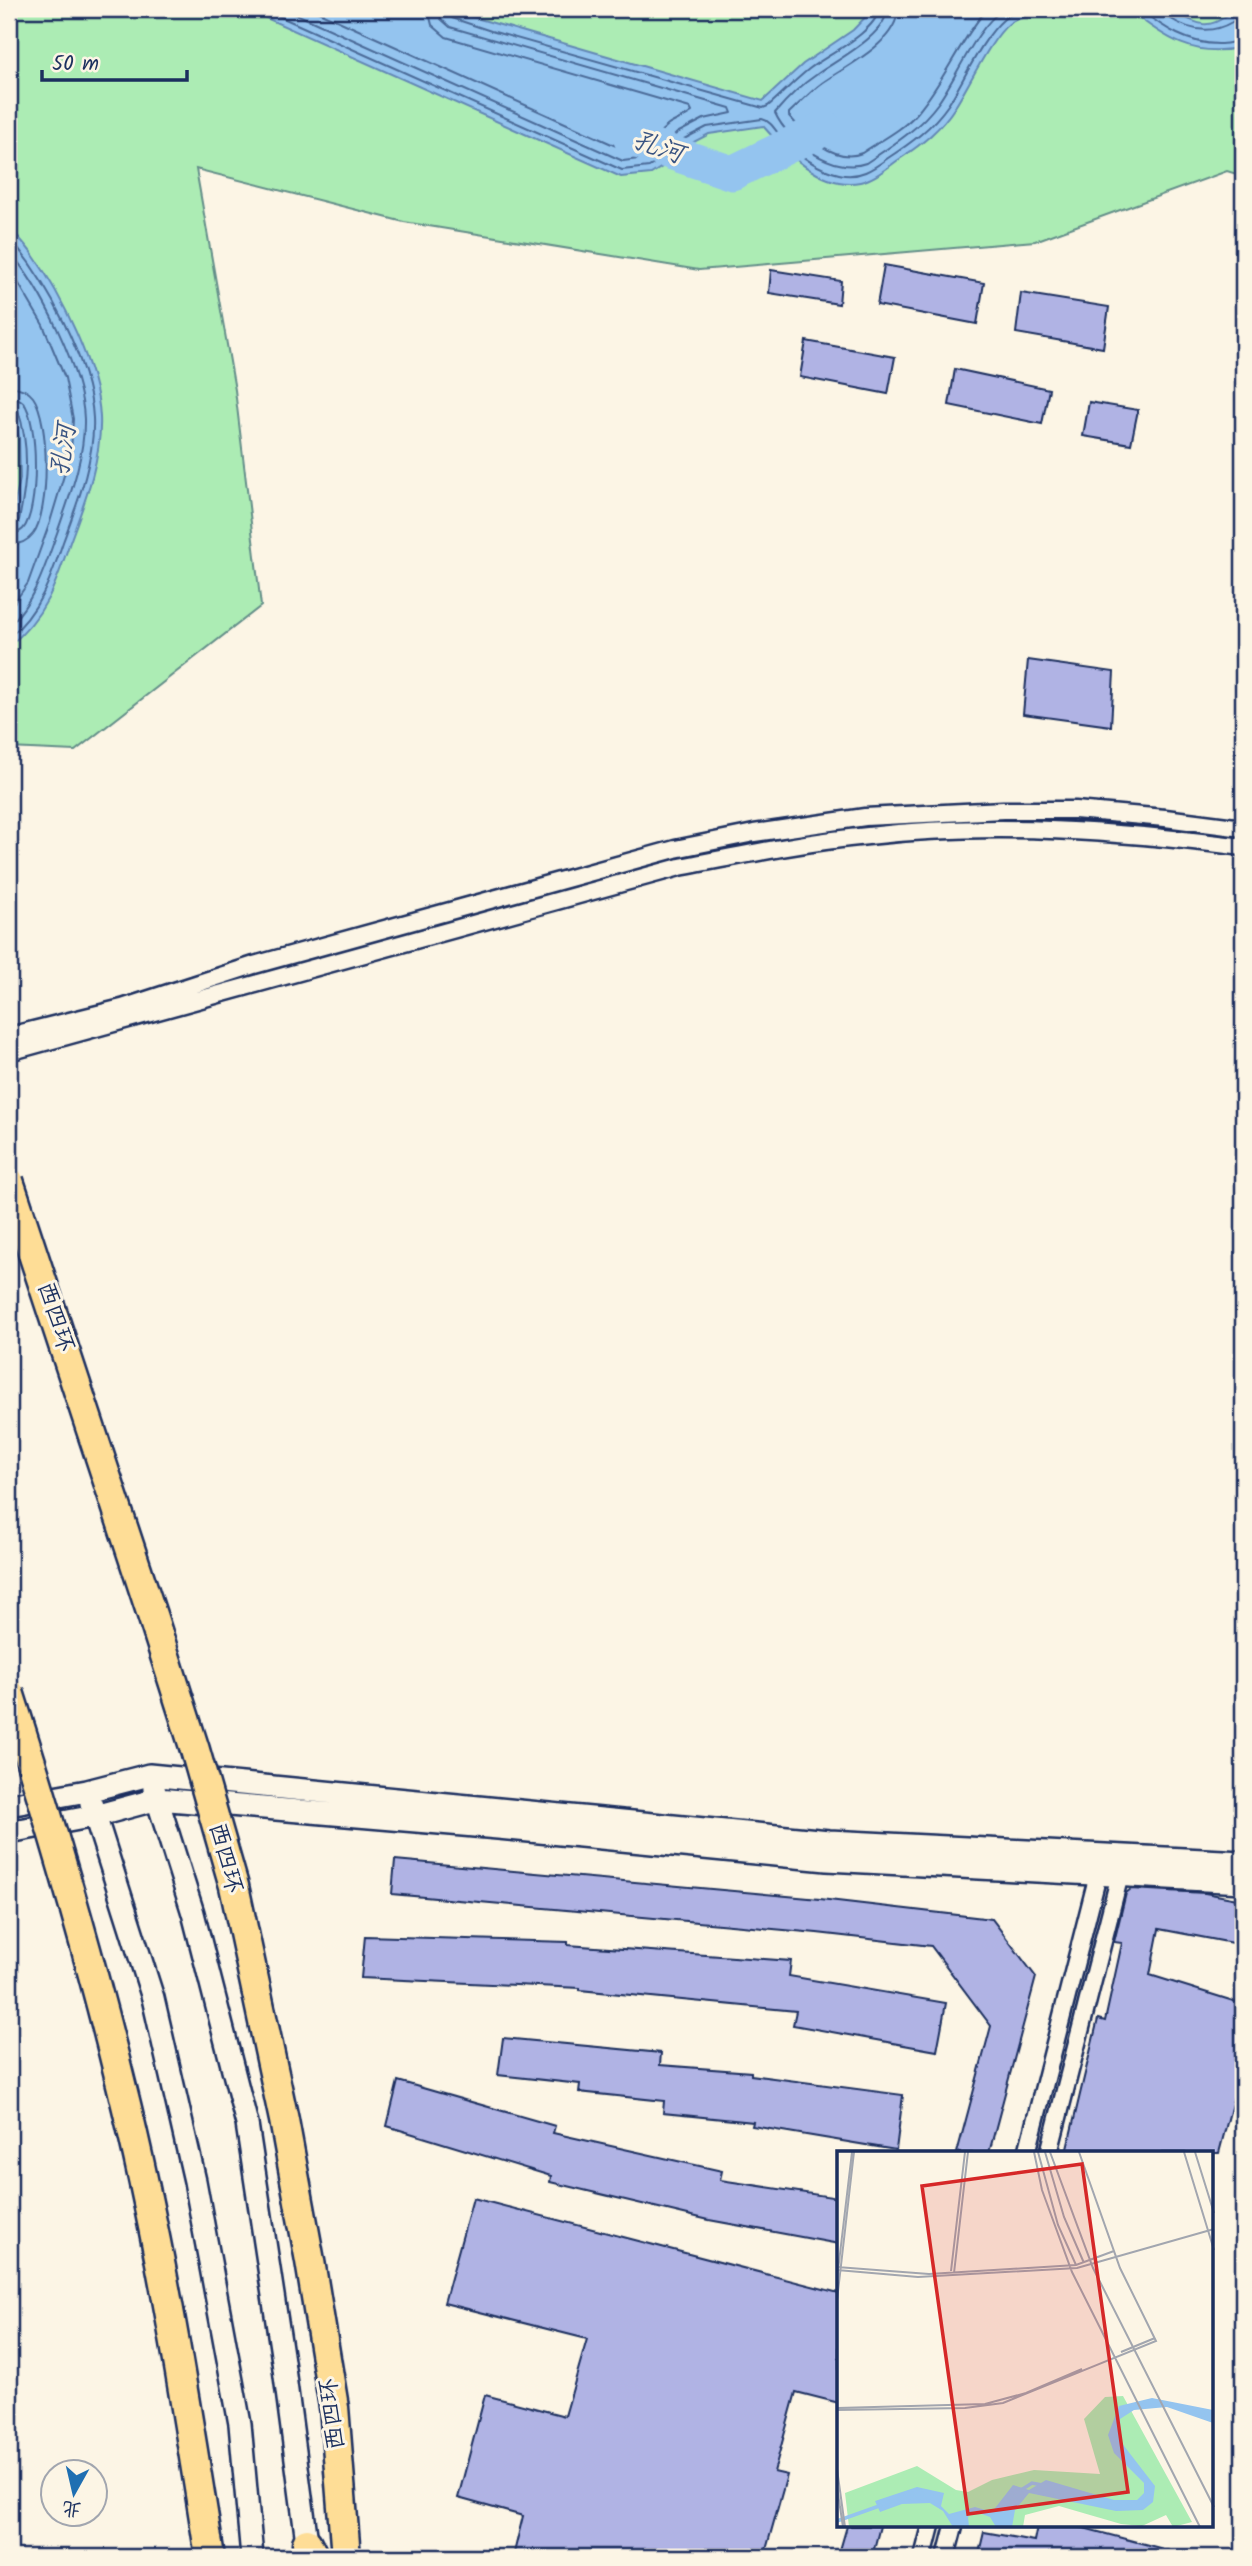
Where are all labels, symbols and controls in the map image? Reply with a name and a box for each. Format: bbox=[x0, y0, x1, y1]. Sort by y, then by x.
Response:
scale bar bbox=[42, 38, 187, 82]
text: 50 m bbox=[52, 48, 99, 81]
water label: 孔河 bbox=[627, 120, 693, 178]
water label: 孔河 bbox=[40, 417, 89, 479]
street label: 西四环 bbox=[25, 1277, 85, 1357]
street label: 西四环 bbox=[197, 1818, 253, 1898]
inset map bbox=[837, 2151, 1214, 2528]
street label: 西四环 bbox=[309, 2376, 357, 2452]
north arrow bbox=[38, 2458, 108, 2528]
text: 北 bbox=[60, 2492, 83, 2524]

